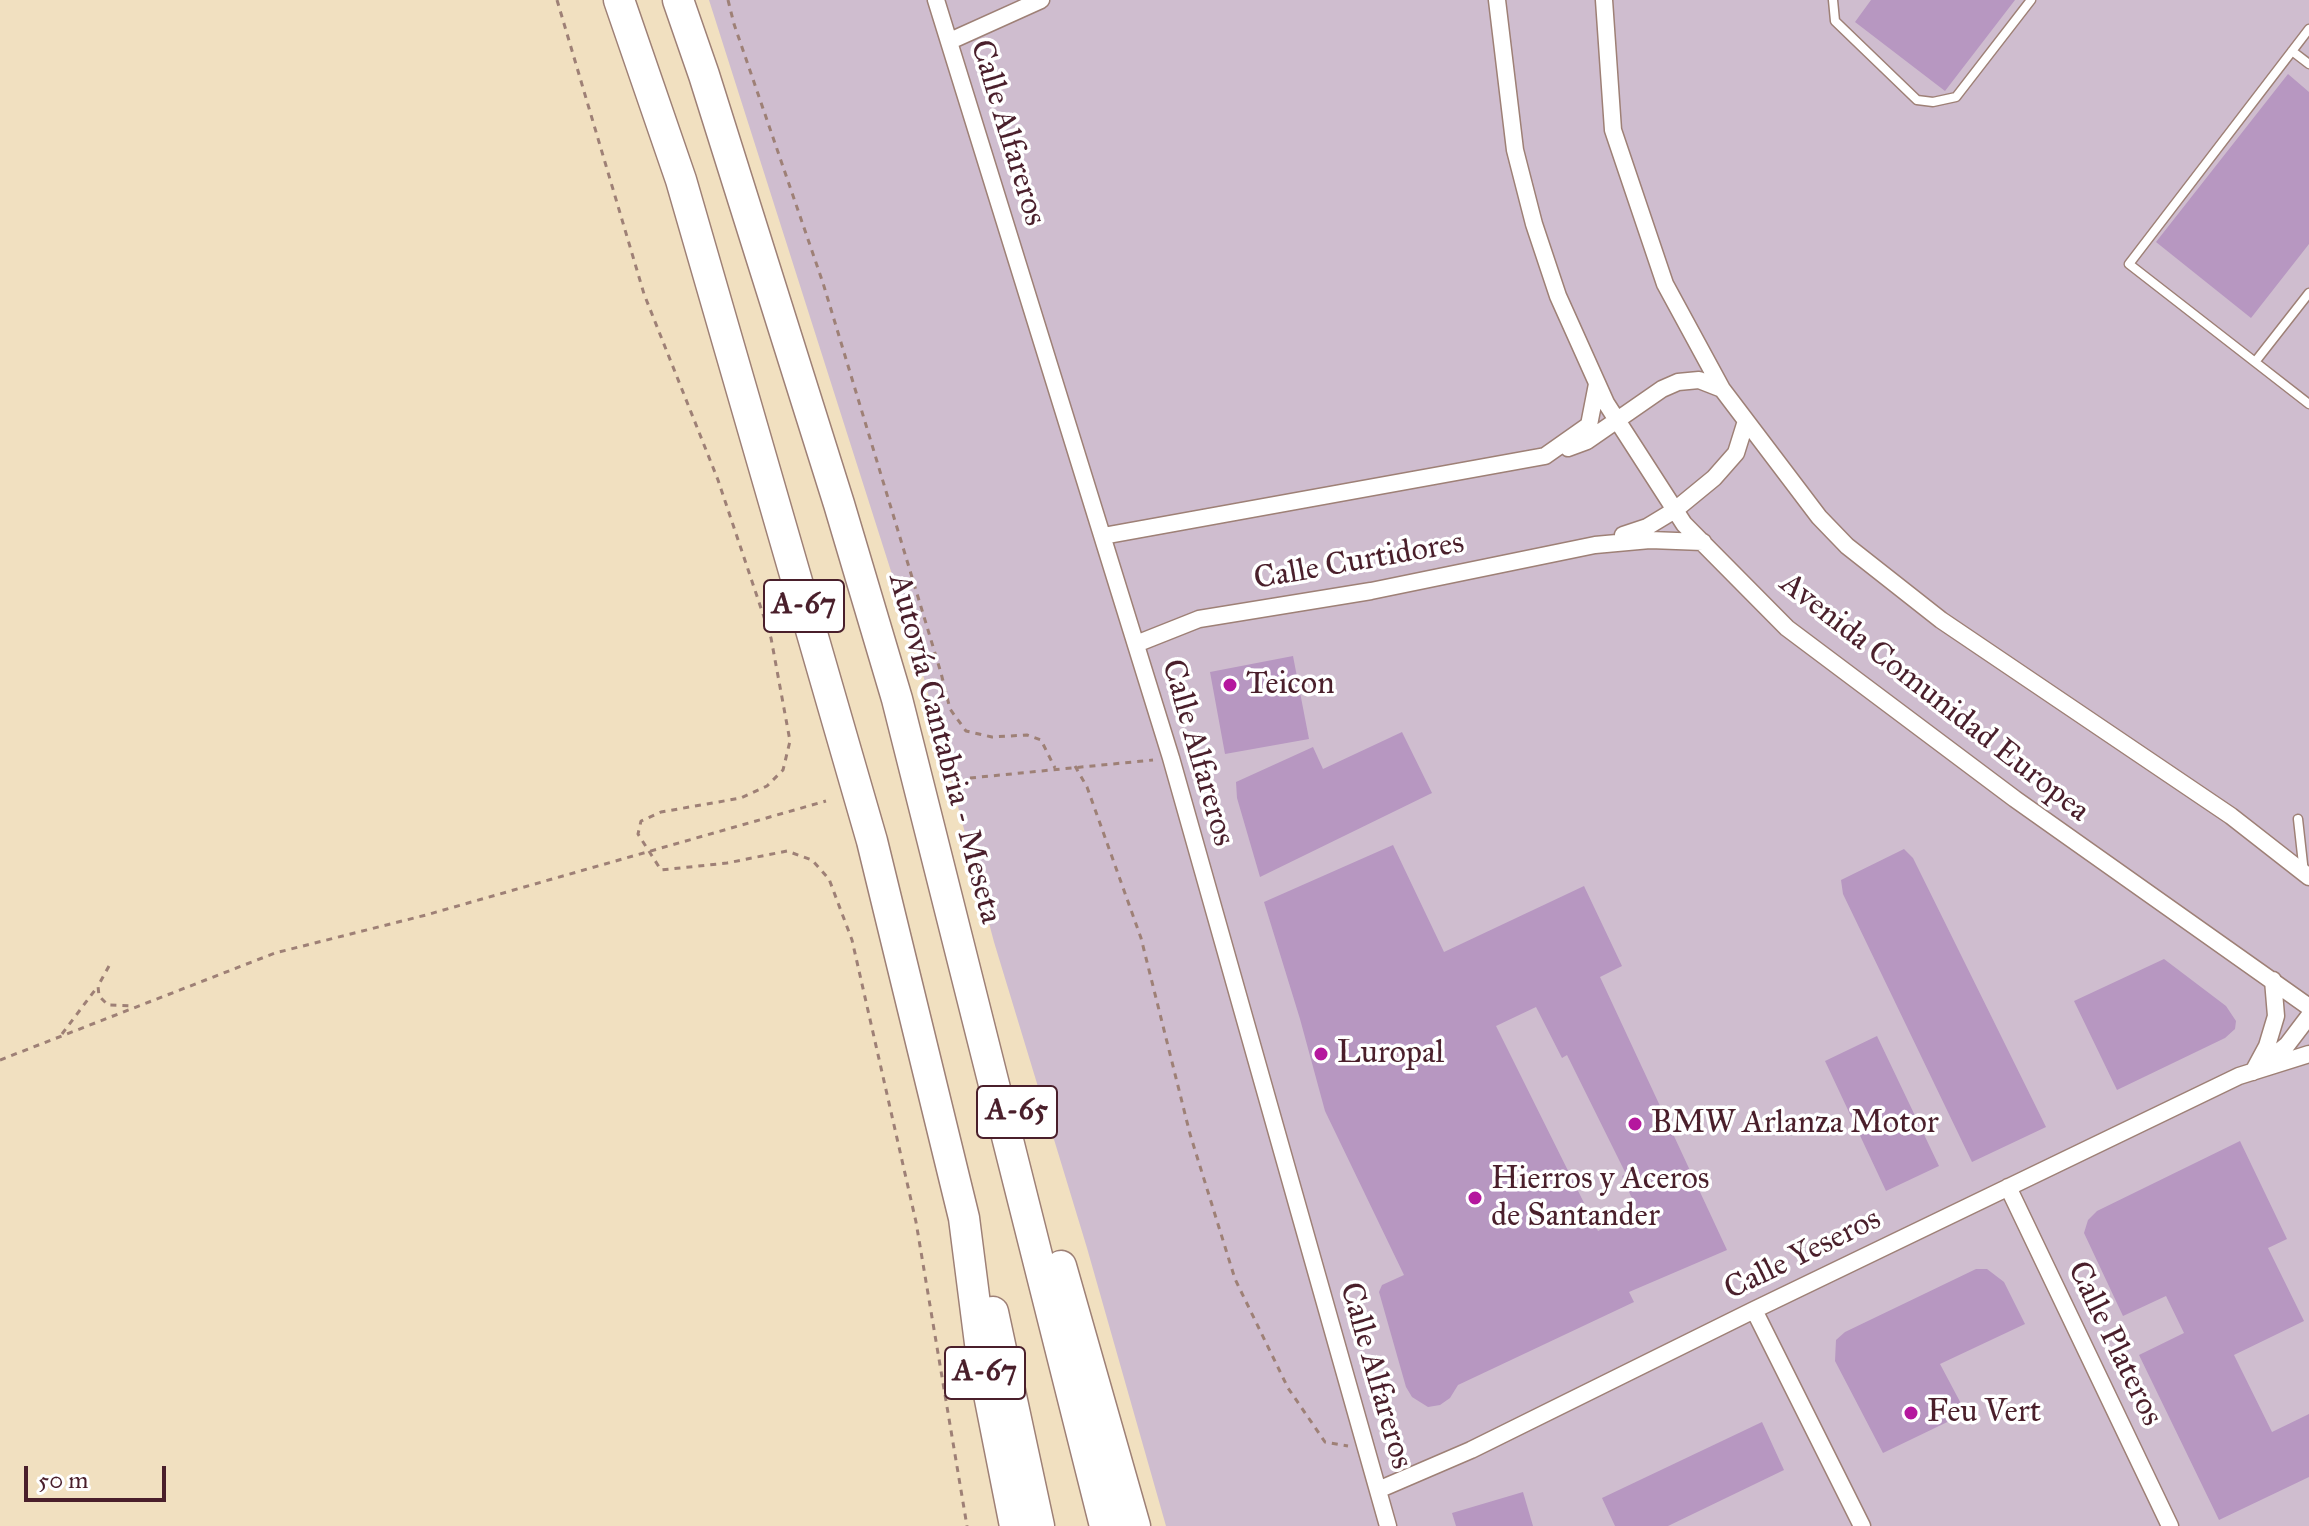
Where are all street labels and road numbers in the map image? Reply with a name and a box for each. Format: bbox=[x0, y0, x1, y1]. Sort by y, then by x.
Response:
street label: Calle Alfareros bbox=[961, 35, 1053, 231]
street label: Calle Curtidores bbox=[1251, 525, 1467, 599]
street label: Avenida Comunidad Europea bbox=[1772, 565, 2096, 831]
street label: Autovía Cantabria - Meseta bbox=[879, 570, 1009, 928]
road number: A-67 bbox=[764, 580, 844, 632]
street label: Calle Alfareros bbox=[1152, 655, 1242, 851]
road number: A-65 bbox=[977, 1086, 1057, 1138]
street label: Calle Yeseros bbox=[1719, 1201, 1887, 1309]
street label: Calle Plateros bbox=[2058, 1256, 2170, 1432]
street label: Calle Alfareros bbox=[1330, 1278, 1420, 1474]
road number: A-67 bbox=[945, 1347, 1025, 1399]

